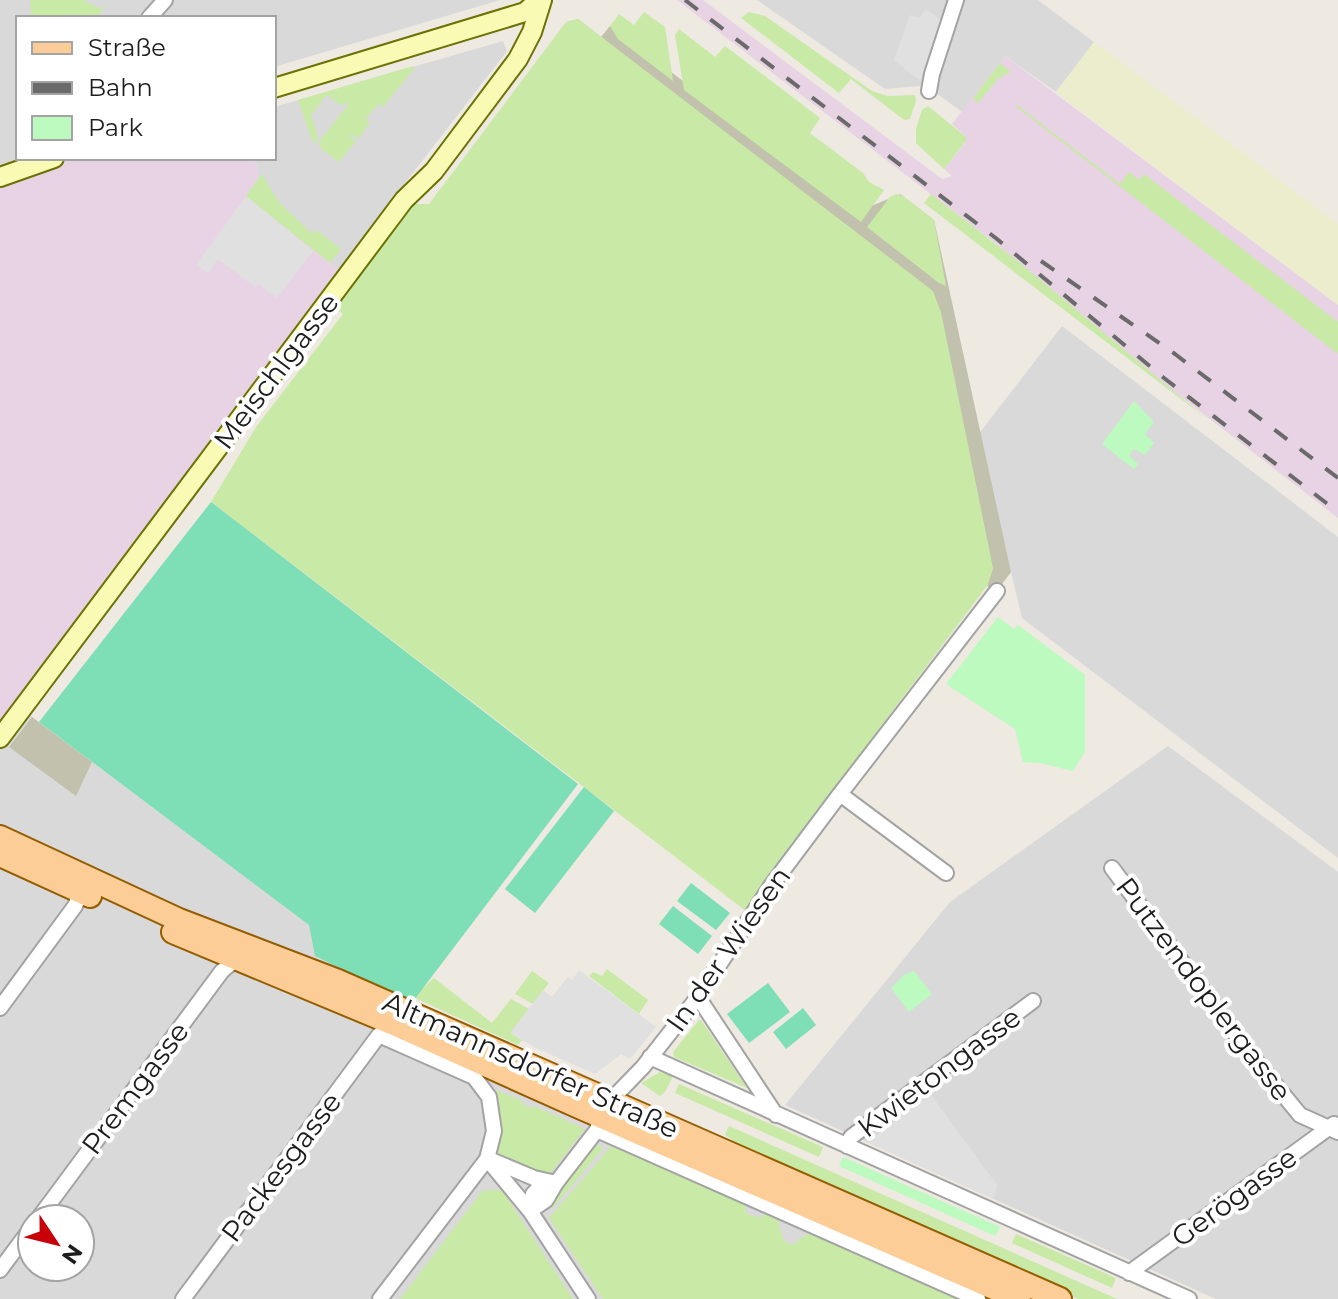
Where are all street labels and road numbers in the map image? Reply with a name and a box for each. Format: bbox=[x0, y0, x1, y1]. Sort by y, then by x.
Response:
street label: Meischlgasse bbox=[206, 286, 346, 456]
street label: In der Wiesen bbox=[659, 860, 797, 1038]
street label: Putzendoplergasse bbox=[1109, 871, 1299, 1107]
street label: Altmannsdorfer Straße bbox=[378, 984, 684, 1146]
street label: Kwietongasse bbox=[851, 1000, 1027, 1144]
street label: Premgasse bbox=[74, 1015, 196, 1161]
street label: Packesgasse bbox=[214, 1086, 348, 1248]
street label: Gerögasse bbox=[1165, 1140, 1303, 1254]

